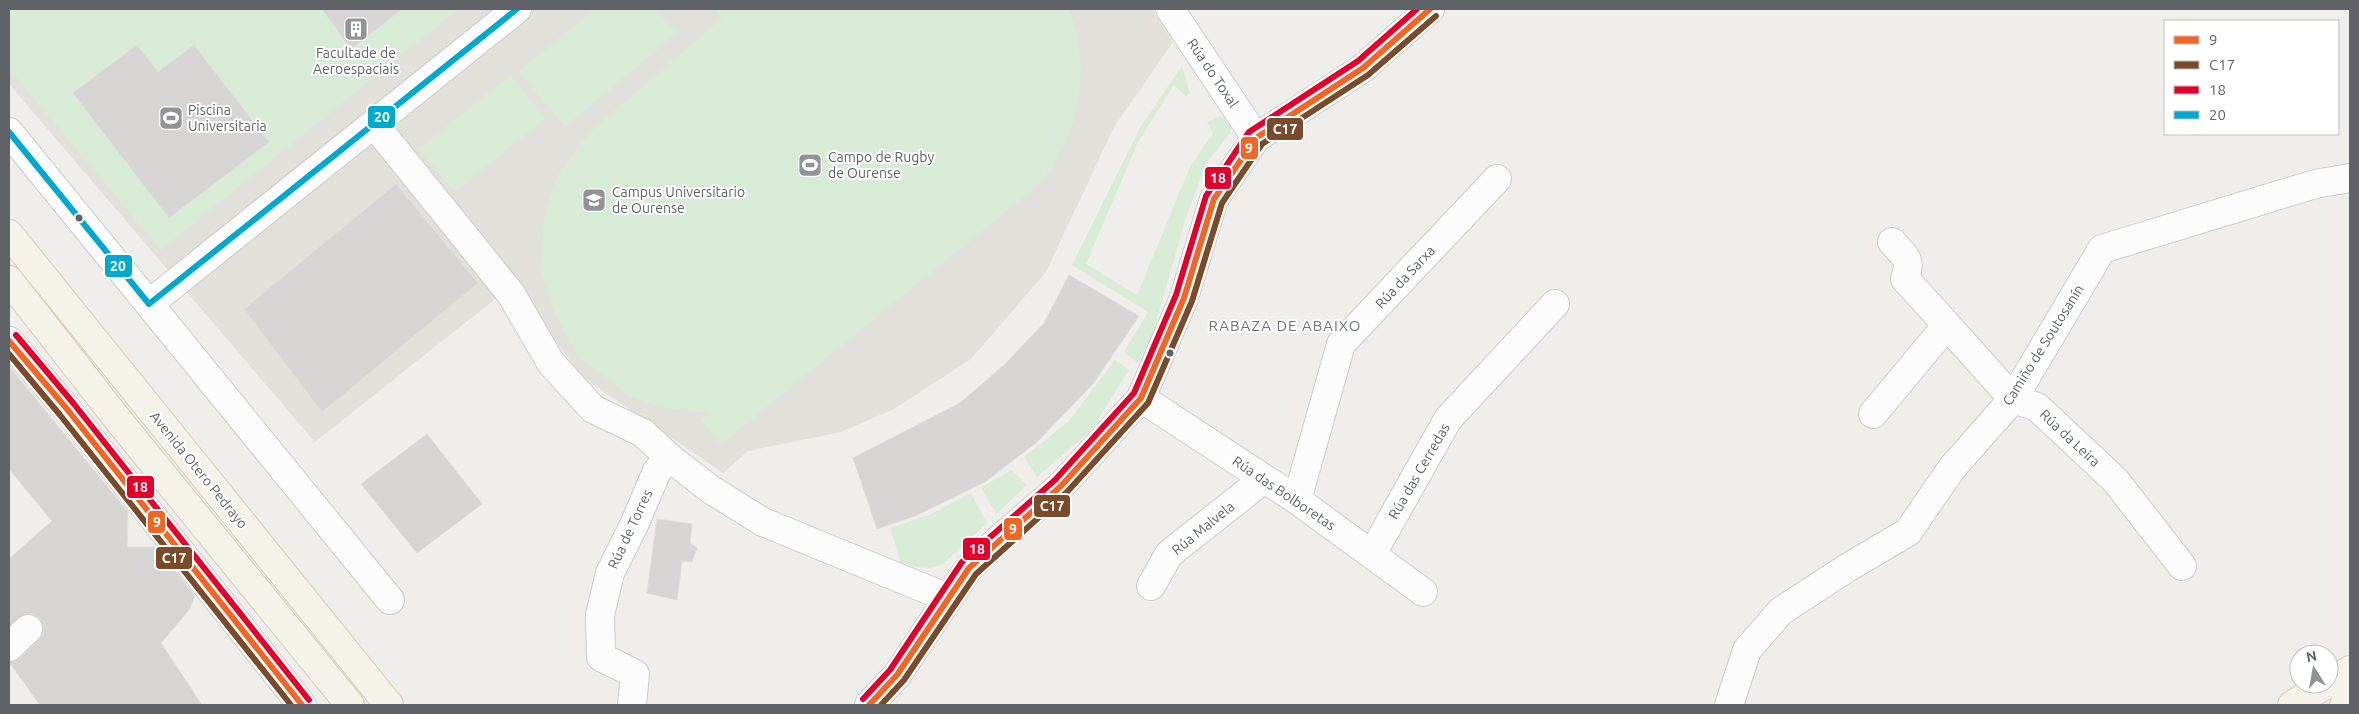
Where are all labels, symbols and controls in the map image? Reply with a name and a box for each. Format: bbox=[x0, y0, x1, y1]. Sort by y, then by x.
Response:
building icon: Facultade de Aeroespaciais bbox=[343, 16, 369, 42]
legend bbox=[2164, 20, 2339, 135]
text: 9 bbox=[2209, 31, 2217, 48]
street label: Rúa do Toxal bbox=[1184, 35, 1242, 111]
place label: Facultade de Aeroespaciais bbox=[313, 45, 399, 77]
text: C17 bbox=[2209, 56, 2235, 73]
text: 18 bbox=[2209, 81, 2226, 98]
place label: Piscina Universitaria bbox=[188, 102, 267, 134]
sports icon: Piscina Universitaria bbox=[158, 105, 184, 131]
line badge: 20 bbox=[367, 105, 396, 129]
text: 20 bbox=[2209, 106, 2226, 123]
text: 20 bbox=[374, 109, 390, 125]
line badge: C17 bbox=[1266, 117, 1304, 141]
text: C17 bbox=[1273, 121, 1297, 137]
line badge: 9 bbox=[1240, 136, 1259, 160]
text: 9 bbox=[1245, 140, 1253, 156]
place label: Campo de Rugby de Ourense bbox=[828, 149, 935, 181]
sports icon: Campo de Rugby de Ourense bbox=[797, 152, 823, 178]
line badge: 18 bbox=[1204, 166, 1232, 190]
text: 18 bbox=[1210, 170, 1226, 186]
place label: Campus Universitario de Ourense bbox=[612, 184, 745, 216]
school or university icon: Campus Universitario de Ourense bbox=[581, 187, 607, 213]
unlabelled marker bbox=[74, 213, 84, 223]
street label: Rúa da Sarxa bbox=[1372, 242, 1438, 312]
line badge: 20 bbox=[104, 254, 133, 278]
text: 20 bbox=[110, 258, 126, 274]
street label: Camiño de Soutosanín bbox=[1999, 282, 2087, 408]
district label: RABAZA DE ABAIXO bbox=[1209, 317, 1361, 334]
unlabelled marker bbox=[1165, 348, 1175, 358]
street label: Rúa da Leira bbox=[2037, 406, 2103, 470]
street label: Avenida Otero Pedrayo bbox=[147, 408, 251, 532]
street label: Rúa das Cerredas bbox=[1385, 420, 1453, 522]
street label: Rúa das Bolboretas bbox=[1229, 453, 1339, 533]
line badge: 18 bbox=[126, 475, 155, 499]
text: 18 bbox=[132, 479, 148, 495]
street label: Rúa de Torres bbox=[605, 487, 655, 571]
line badge: C17 bbox=[1033, 494, 1071, 518]
text: C17 bbox=[1040, 498, 1064, 514]
street label: Rúa Malvela bbox=[1169, 498, 1237, 558]
line badge: 9 bbox=[147, 510, 166, 534]
text: 9 bbox=[153, 514, 161, 530]
line badge: 9 bbox=[1003, 517, 1023, 541]
text: 9 bbox=[1009, 521, 1017, 537]
line badge: 18 bbox=[962, 537, 991, 561]
text: 18 bbox=[969, 541, 985, 557]
line badge: C17 bbox=[155, 546, 193, 570]
text: C17 bbox=[162, 550, 186, 566]
north arrow bbox=[2289, 644, 2339, 694]
text: N bbox=[2305, 647, 2318, 665]

